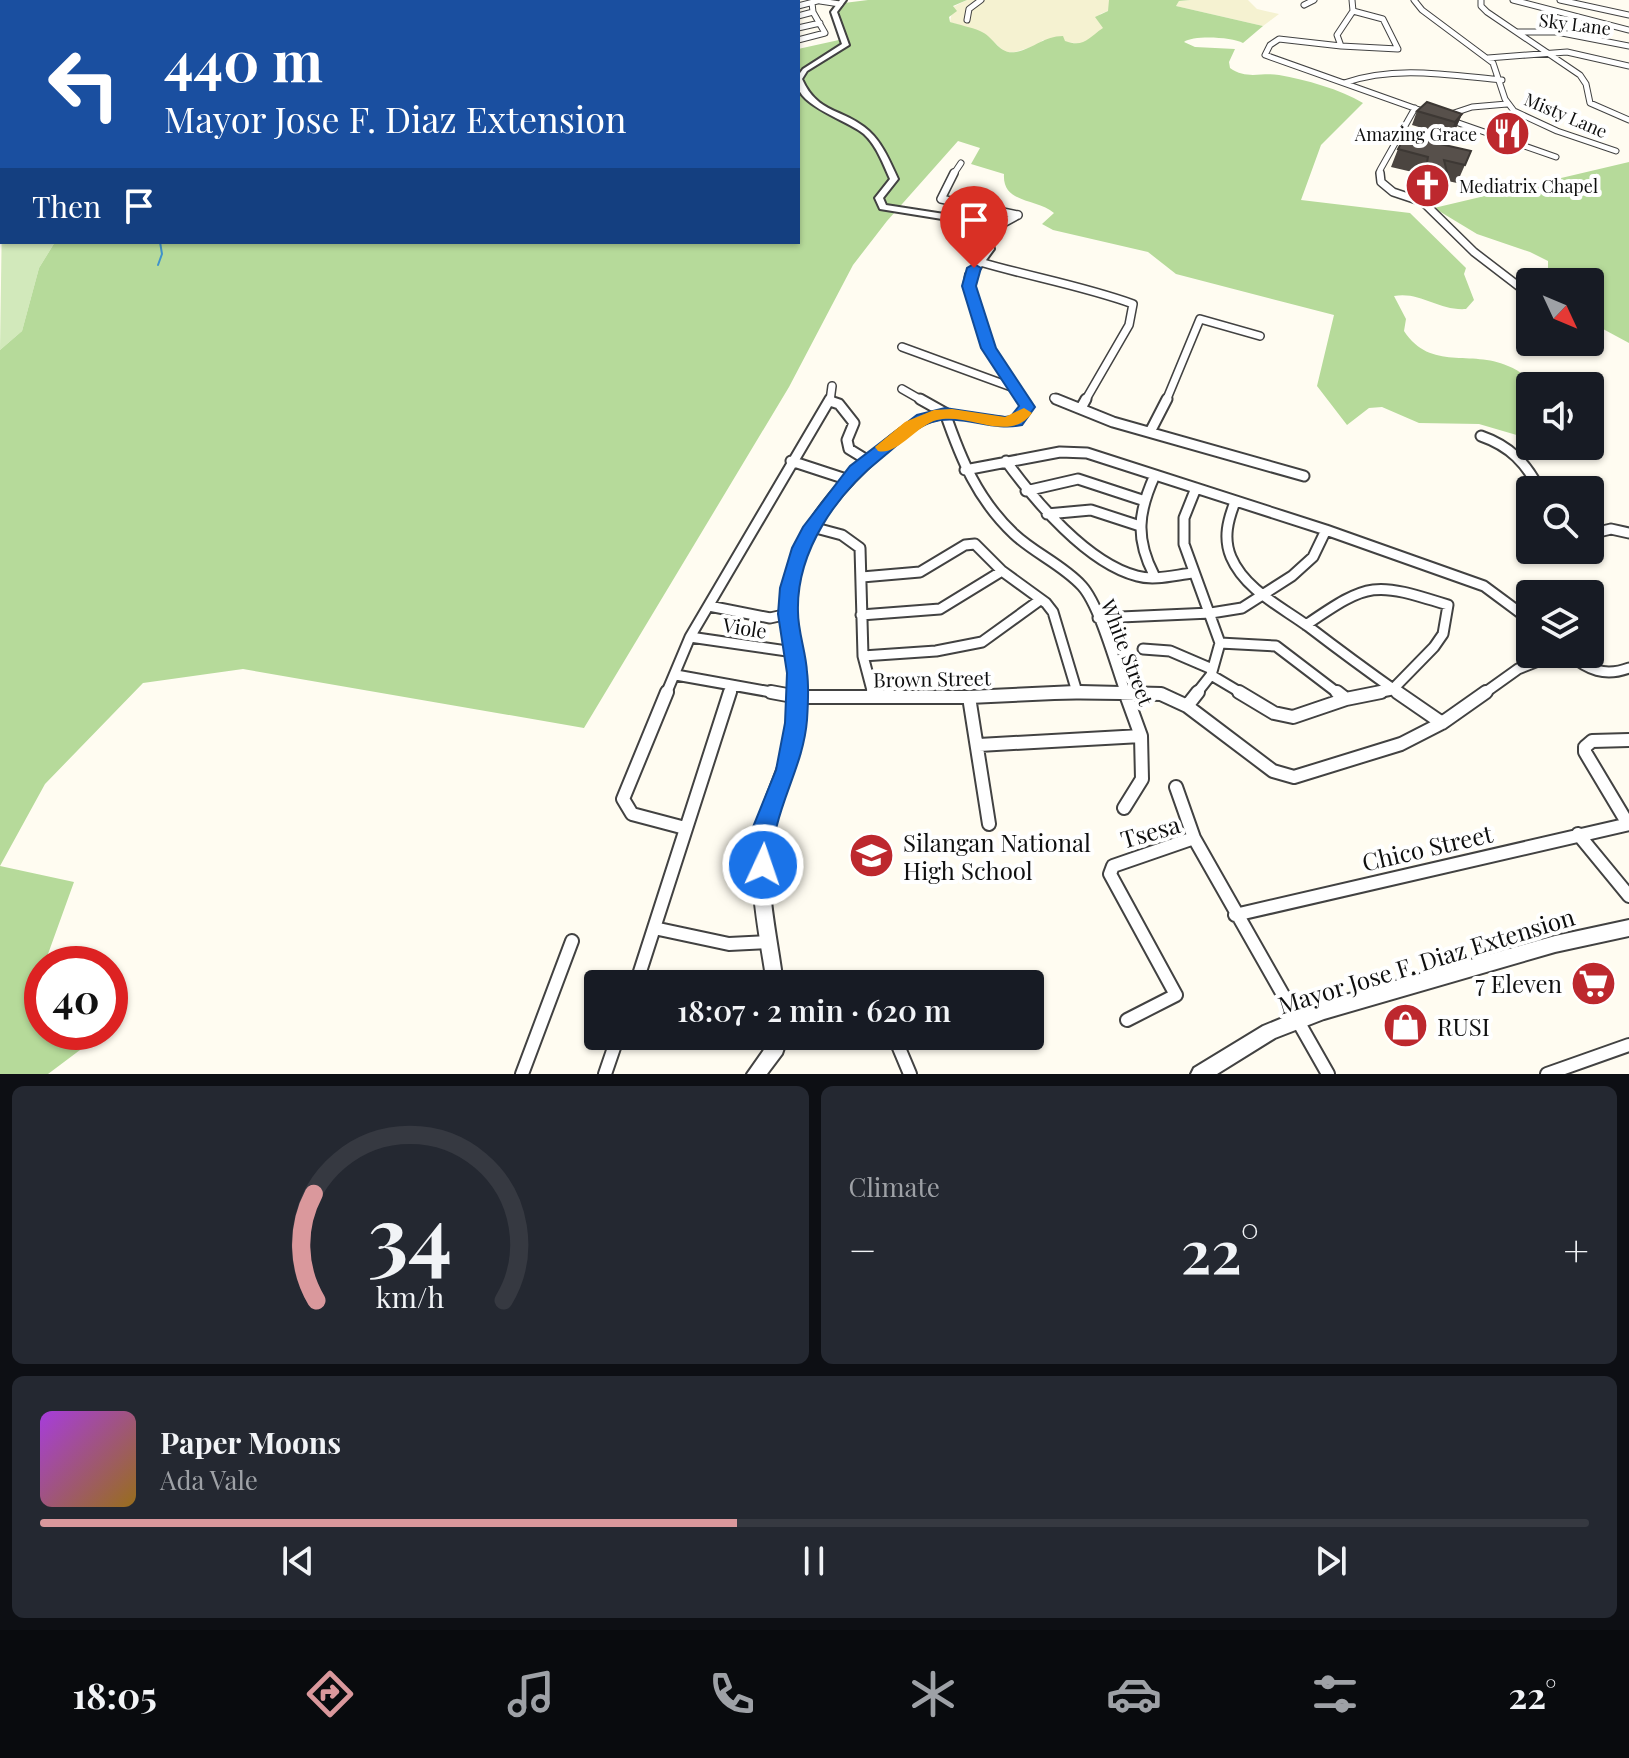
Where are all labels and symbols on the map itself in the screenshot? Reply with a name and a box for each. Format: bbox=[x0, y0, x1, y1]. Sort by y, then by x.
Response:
street label: Sky Lane bbox=[1538, 8, 1612, 40]
street label: Misty Lane bbox=[1521, 87, 1611, 143]
restaurant icon: Amazing Grace bbox=[1484, 110, 1532, 158]
place label: Amazing Grace bbox=[1354, 122, 1477, 146]
church icon: Mediatrix Chapel bbox=[1404, 162, 1452, 210]
place label: Mediatrix Chapel bbox=[1459, 174, 1598, 198]
pin bbox=[940, 186, 1008, 268]
north arrow bbox=[1516, 268, 1604, 356]
street label: White Street bbox=[1095, 594, 1161, 710]
street label: Viole bbox=[720, 610, 769, 644]
street label: Brown Street bbox=[873, 663, 992, 693]
street label: Tsesa bbox=[1117, 807, 1183, 855]
street label: Chico Street bbox=[1359, 816, 1496, 878]
position arrow bbox=[721, 823, 805, 907]
place label: Silangan National High School bbox=[903, 826, 1091, 886]
school or university icon: Silangan National High School bbox=[848, 832, 896, 880]
street label: Mayor Jose F. Diaz Extension bbox=[1274, 900, 1578, 1020]
speed limit sign: 40 bbox=[24, 946, 128, 1050]
supermarket icon: 7 Eleven bbox=[1569, 959, 1617, 1007]
place label: 7 Eleven bbox=[1475, 967, 1562, 999]
shop icon: RUSI bbox=[1382, 1002, 1430, 1050]
place label: RUSI bbox=[1437, 1010, 1490, 1042]

